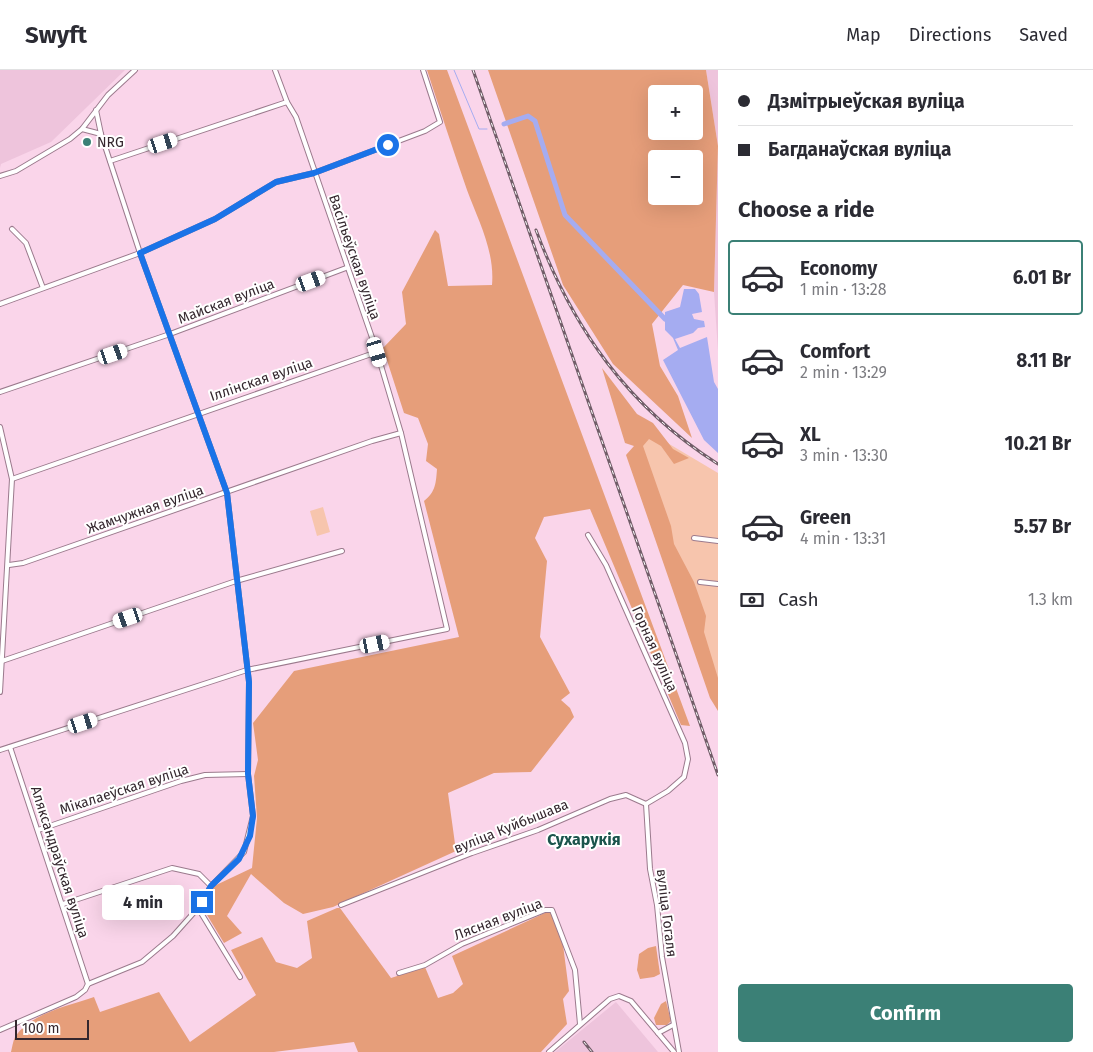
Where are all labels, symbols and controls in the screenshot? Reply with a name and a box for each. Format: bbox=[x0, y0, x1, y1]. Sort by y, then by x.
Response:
text: Swyft bbox=[25, 21, 87, 49]
text: Map bbox=[846, 24, 881, 46]
text: Directions bbox=[909, 24, 991, 46]
text: Saved bbox=[1019, 24, 1068, 46]
map controls bbox=[648, 85, 703, 205]
button: + bbox=[648, 85, 703, 140]
text: Дзмітрыеўская вуліца bbox=[768, 90, 965, 113]
car bbox=[146, 131, 179, 155]
place label: NRG bbox=[97, 134, 124, 151]
route start bbox=[377, 134, 399, 156]
marker: NRG bbox=[81, 136, 93, 148]
text: Багданаўская вуліца bbox=[768, 138, 951, 161]
button: − bbox=[648, 150, 703, 205]
street label: Васільеўская вуліца bbox=[325, 192, 384, 322]
text: Choose a ride bbox=[738, 196, 874, 223]
icon: car bbox=[740, 255, 785, 300]
text: Economy bbox=[800, 257, 877, 280]
text: 6.01 Br bbox=[1013, 266, 1071, 289]
car bbox=[294, 269, 327, 293]
street label: Майская вуліца bbox=[176, 275, 277, 328]
text: 1 min · 13:28 bbox=[800, 280, 887, 299]
car bbox=[365, 335, 388, 369]
icon: car bbox=[740, 338, 785, 383]
text: Comfort bbox=[800, 340, 870, 363]
car bbox=[96, 342, 129, 366]
text: 8.11 Br bbox=[1016, 349, 1071, 372]
street label: Іллінская вуліца bbox=[208, 354, 315, 405]
text: 2 min · 13:29 bbox=[800, 363, 887, 382]
icon: car bbox=[740, 421, 785, 466]
text: XL bbox=[800, 423, 821, 446]
text: 10.21 Br bbox=[1004, 432, 1071, 455]
text: 3 min · 13:30 bbox=[800, 446, 888, 465]
street label: Жамчужная вуліца bbox=[84, 481, 206, 537]
icon: car bbox=[740, 504, 785, 549]
text: Green bbox=[800, 506, 851, 529]
text: 5.57 Br bbox=[1014, 515, 1071, 538]
text: 4 min · 13:31 bbox=[800, 529, 886, 548]
icon: cash bbox=[738, 586, 766, 614]
text: Cash bbox=[778, 588, 819, 611]
text: 1.3 km bbox=[1028, 590, 1073, 609]
street label: Горная вуліца bbox=[628, 604, 681, 695]
car bbox=[111, 606, 144, 630]
car bbox=[358, 634, 391, 654]
car bbox=[66, 711, 99, 735]
street label: Мікалаеўская вуліца bbox=[58, 761, 191, 818]
street label: Аляксандраўская вуліца bbox=[27, 784, 92, 940]
street label: вуліца Куйбышава bbox=[451, 796, 571, 857]
district label: Сухарукія bbox=[547, 830, 621, 849]
street label: вуліца Гогаля bbox=[653, 868, 680, 958]
callout: 4 min bbox=[102, 884, 184, 920]
route end bbox=[191, 891, 213, 913]
text: 4 min bbox=[123, 893, 163, 912]
street label: Лясная вуліца bbox=[452, 895, 545, 944]
button: Confirm bbox=[738, 984, 1073, 1042]
scale bar bbox=[15, 1017, 89, 1040]
text: 100 m bbox=[22, 1020, 59, 1037]

